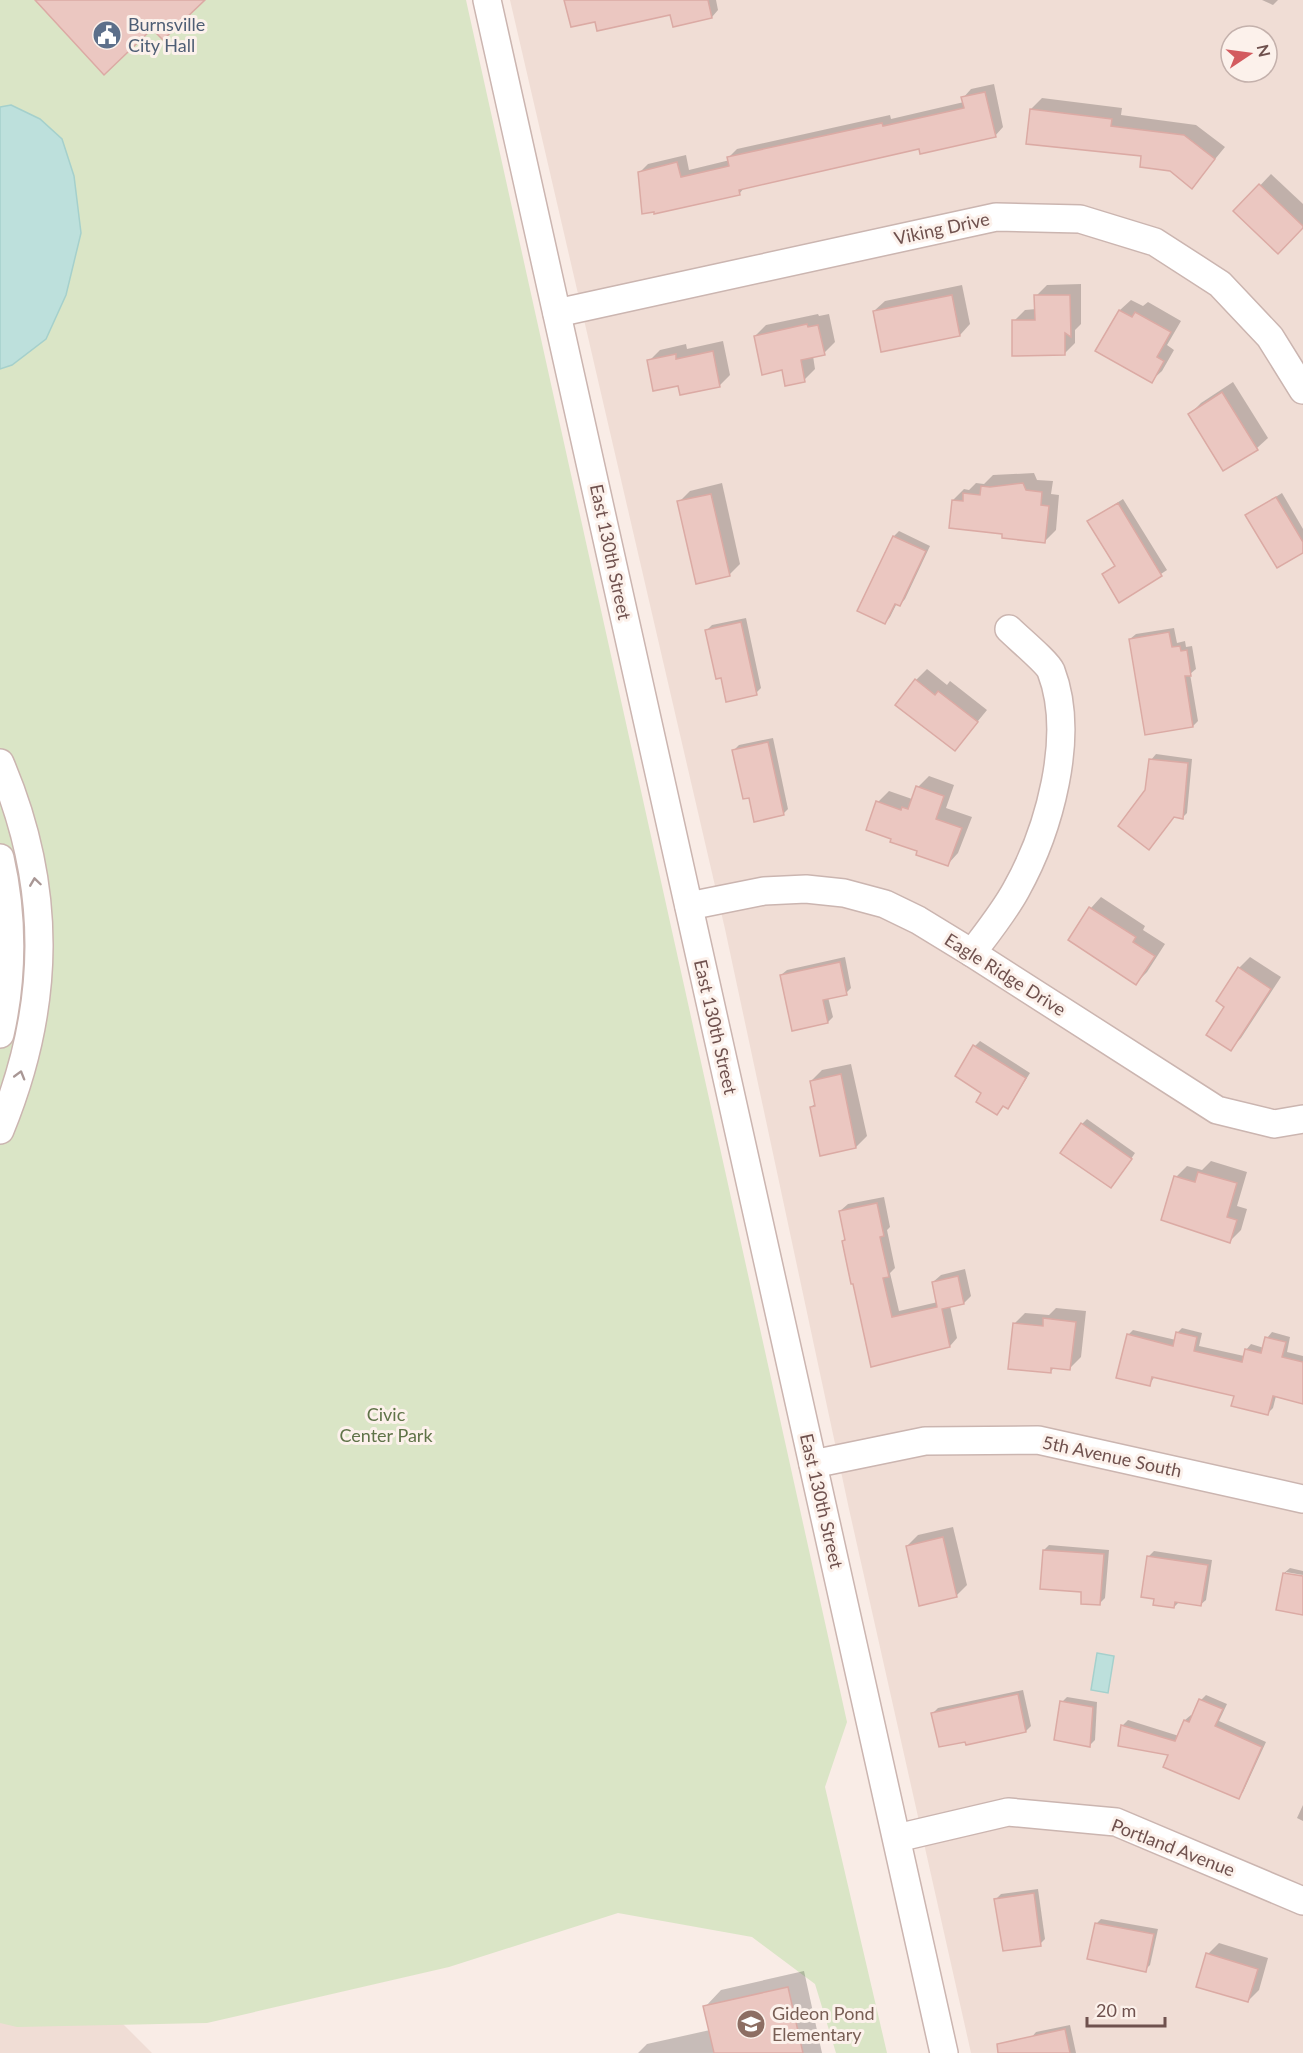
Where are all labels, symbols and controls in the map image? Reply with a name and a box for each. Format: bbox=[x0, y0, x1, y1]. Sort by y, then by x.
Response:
place label: Burnsville City Hall bbox=[128, 13, 205, 56]
public building icon: Burnsville City Hall bbox=[91, 19, 123, 51]
north arrow bbox=[1219, 24, 1279, 84]
text: N bbox=[1253, 42, 1275, 59]
street label: Viking Drive bbox=[892, 207, 991, 249]
street label: East 130th Street bbox=[586, 482, 636, 622]
one-way arrow bbox=[29, 878, 42, 887]
street label: Eagle Ridge Drive bbox=[941, 928, 1070, 1020]
street label: East 130th Street bbox=[690, 957, 742, 1097]
one-way arrow bbox=[13, 1070, 25, 1081]
park label: Civic Center Park bbox=[339, 1403, 433, 1446]
street label: East 130th Street bbox=[796, 1431, 848, 1571]
street label: 5th Avenue South bbox=[1041, 1431, 1184, 1482]
street label: Portland Avenue bbox=[1109, 1813, 1238, 1881]
scale bar bbox=[1087, 1990, 1165, 2028]
text: 20 m bbox=[1096, 1999, 1136, 2021]
place label: Gideon Pond Elementary bbox=[772, 2002, 875, 2045]
school or university icon: Gideon Pond Elementary bbox=[735, 2008, 767, 2040]

